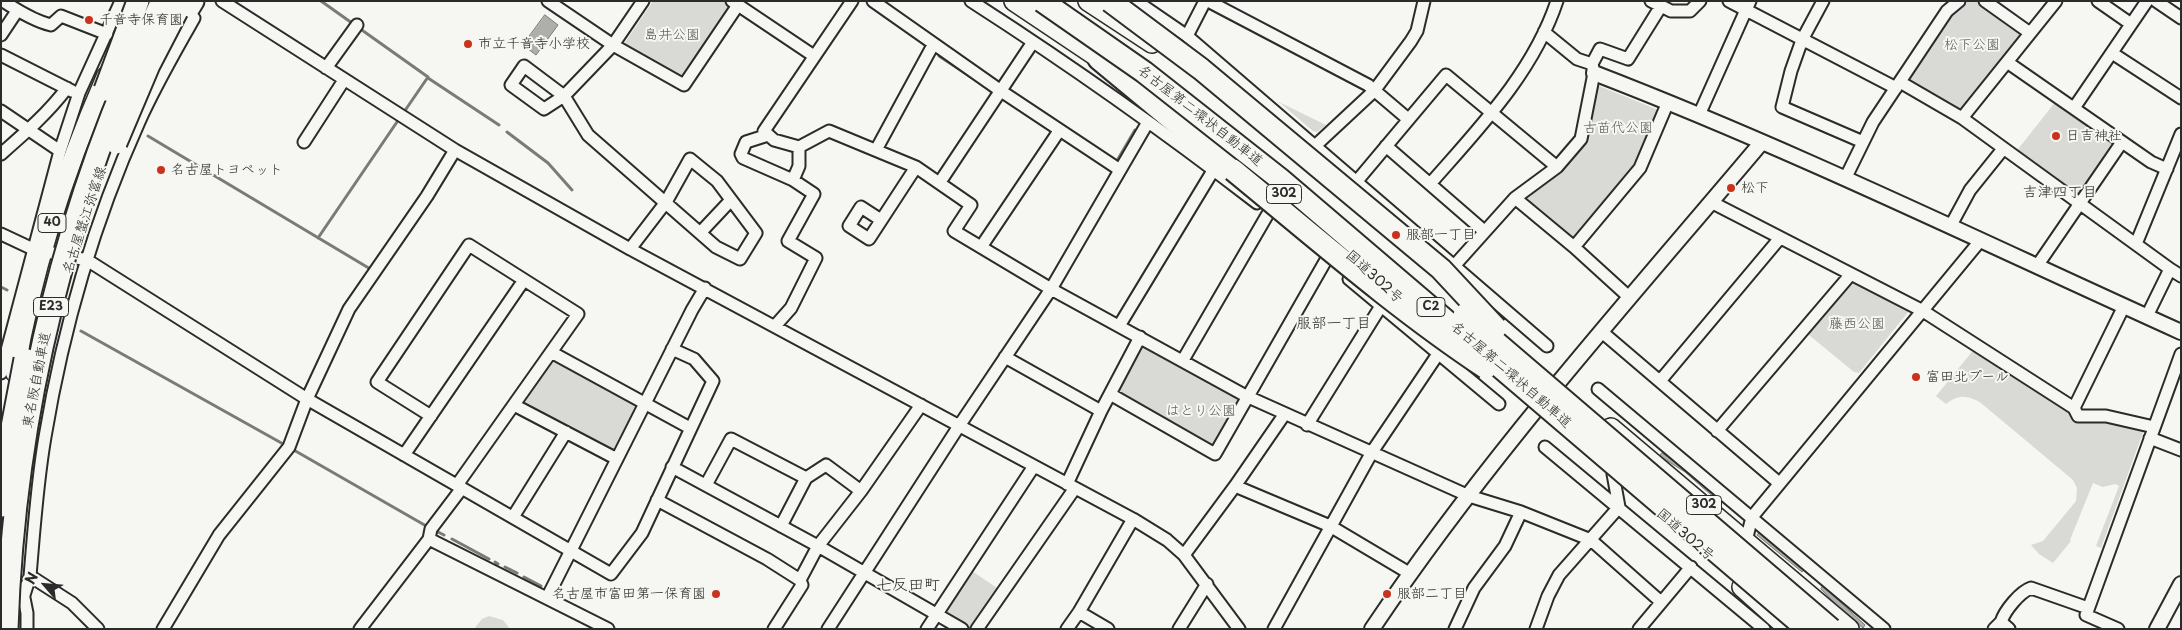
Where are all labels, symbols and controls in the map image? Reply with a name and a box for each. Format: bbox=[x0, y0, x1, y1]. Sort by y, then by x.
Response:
place label: 千音寺保育園 bbox=[99, 12, 183, 28]
marker: 千音寺保育園 bbox=[83, 14, 95, 26]
park label: 島井公園 bbox=[644, 27, 700, 43]
place label: 市立千音寺小学校 bbox=[478, 36, 590, 52]
park label: 松下公園 bbox=[1944, 37, 2000, 53]
marker: 市立千音寺小学校 bbox=[462, 38, 474, 50]
street label: 名古屋第二環状自動車道 bbox=[1134, 62, 1266, 170]
park label: 古苗代公園 bbox=[1583, 120, 1653, 136]
place label: 日吉神社 bbox=[2066, 128, 2122, 144]
marker: 日吉神社 bbox=[2050, 130, 2062, 142]
place label: 名古屋トヨペット bbox=[171, 162, 283, 178]
street label: 名古屋蟹江弥富線 bbox=[60, 164, 110, 276]
marker: 名古屋トヨペット bbox=[155, 164, 167, 176]
place label: 松下 bbox=[1741, 180, 1769, 196]
marker: 松下 bbox=[1725, 182, 1737, 194]
road number: 302 bbox=[1266, 184, 1302, 203]
district label: 吉津四丁目 bbox=[2023, 184, 2097, 202]
road number: 40 bbox=[38, 214, 66, 232]
place label: 服部一丁目 bbox=[1406, 227, 1476, 243]
marker: 服部一丁目 bbox=[1390, 229, 1402, 241]
street label: 国道302号 bbox=[1342, 247, 1406, 307]
road number: E23 bbox=[34, 298, 68, 316]
road number: C2 bbox=[1417, 298, 1445, 316]
district label: 服部一丁目 bbox=[1297, 315, 1371, 333]
park label: 藤西公園 bbox=[1829, 316, 1885, 332]
street label: 名古屋第二環状自動車道 bbox=[1447, 318, 1575, 432]
street label: 東名阪自動車道 bbox=[19, 330, 55, 430]
place label: 富田北プール bbox=[1926, 369, 2009, 385]
marker: 富田北プール bbox=[1910, 371, 1922, 383]
park label: はとり公園 bbox=[1166, 403, 1236, 419]
road number: 302 bbox=[1686, 496, 1722, 514]
street label: 国道302号 bbox=[1653, 505, 1717, 565]
north arrow bbox=[20, 560, 70, 610]
text: N bbox=[19, 568, 43, 588]
district label: 七反田町 bbox=[876, 576, 940, 596]
place label: 名古屋市富田第一保育園 bbox=[552, 586, 706, 602]
place label: 服部二丁目 bbox=[1397, 586, 1467, 602]
marker: 名古屋市富田第一保育園 bbox=[710, 588, 722, 600]
marker: 服部二丁目 bbox=[1381, 588, 1393, 600]

